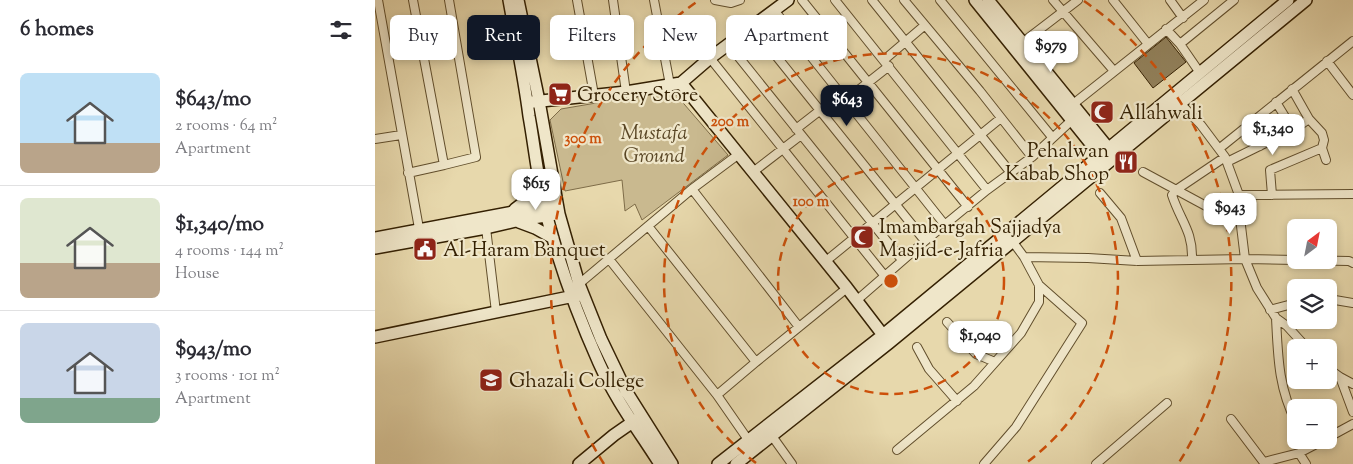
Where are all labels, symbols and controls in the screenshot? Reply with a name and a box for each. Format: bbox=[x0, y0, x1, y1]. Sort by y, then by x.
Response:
text: 6 homes bbox=[20, 15, 94, 45]
chip: Buy bbox=[390, 15, 457, 60]
chip: Rent bbox=[467, 15, 540, 60]
chip: Filters bbox=[550, 15, 634, 60]
chip: New bbox=[644, 15, 716, 60]
chip: Apartment bbox=[726, 15, 847, 60]
icon: filters bbox=[327, 16, 355, 44]
pin: $979 bbox=[1021, 30, 1081, 73]
text: $979 bbox=[1035, 35, 1067, 58]
supermarket icon: Grocery Store bbox=[547, 81, 573, 107]
place label: Grocery Store bbox=[577, 82, 698, 111]
pin: $643 bbox=[817, 84, 877, 127]
text: $643/mo bbox=[175, 85, 251, 115]
text: $643 bbox=[832, 89, 862, 112]
icon: home bbox=[60, 93, 120, 153]
mosque icon: Allahwali bbox=[1089, 99, 1115, 125]
place label: Allahwali bbox=[1119, 100, 1203, 129]
text: 200 m bbox=[711, 112, 750, 133]
pin: $1,340 bbox=[1232, 114, 1314, 156]
text: 2 rooms · 64 m² bbox=[175, 115, 278, 138]
text: $1,340 bbox=[1253, 118, 1293, 141]
park label: Mustafa Ground bbox=[620, 120, 688, 172]
text: 300 m bbox=[564, 129, 602, 150]
text: Apartment bbox=[175, 138, 251, 161]
place label: Pehalwan Kabab Shop bbox=[1005, 138, 1109, 190]
restaurant icon: Pehalwan Kabab Shop bbox=[1113, 149, 1139, 175]
pin: $615 bbox=[506, 168, 566, 211]
text: $615 bbox=[522, 173, 550, 196]
text: 100 m bbox=[793, 192, 830, 213]
pin: $943 bbox=[1200, 192, 1260, 235]
text: $943 bbox=[1215, 197, 1245, 220]
text: $1,340/mo bbox=[175, 210, 264, 240]
place label: Imambargah Sajjadya Masjid-e-Jafria bbox=[879, 214, 1061, 266]
icon: home bbox=[60, 218, 120, 278]
north arrow bbox=[1287, 219, 1337, 269]
map controls bbox=[1287, 219, 1337, 449]
mosque icon: Imambargah Sajjadya Masjid-e-Jafria bbox=[849, 224, 875, 250]
public building icon: Al-Haram Banquet bbox=[412, 236, 438, 262]
place label: Al-Haram Banquet bbox=[443, 237, 606, 266]
text: 4 rooms · 144 m² bbox=[175, 240, 284, 263]
text: House bbox=[175, 263, 219, 286]
centre of rings bbox=[882, 272, 900, 290]
button: layers bbox=[1287, 279, 1337, 329]
pin: $1,040 bbox=[939, 320, 1021, 363]
text: $1,040 bbox=[959, 325, 1001, 348]
text: $943/mo bbox=[175, 335, 251, 365]
button: + bbox=[1287, 339, 1337, 389]
icon: home bbox=[60, 343, 120, 403]
text: 3 rooms · 101 m² bbox=[175, 365, 280, 388]
school or university icon: Ghazali College bbox=[478, 367, 504, 393]
place label: Ghazali College bbox=[509, 368, 644, 397]
text: Apartment bbox=[175, 388, 251, 411]
button: − bbox=[1287, 399, 1337, 449]

